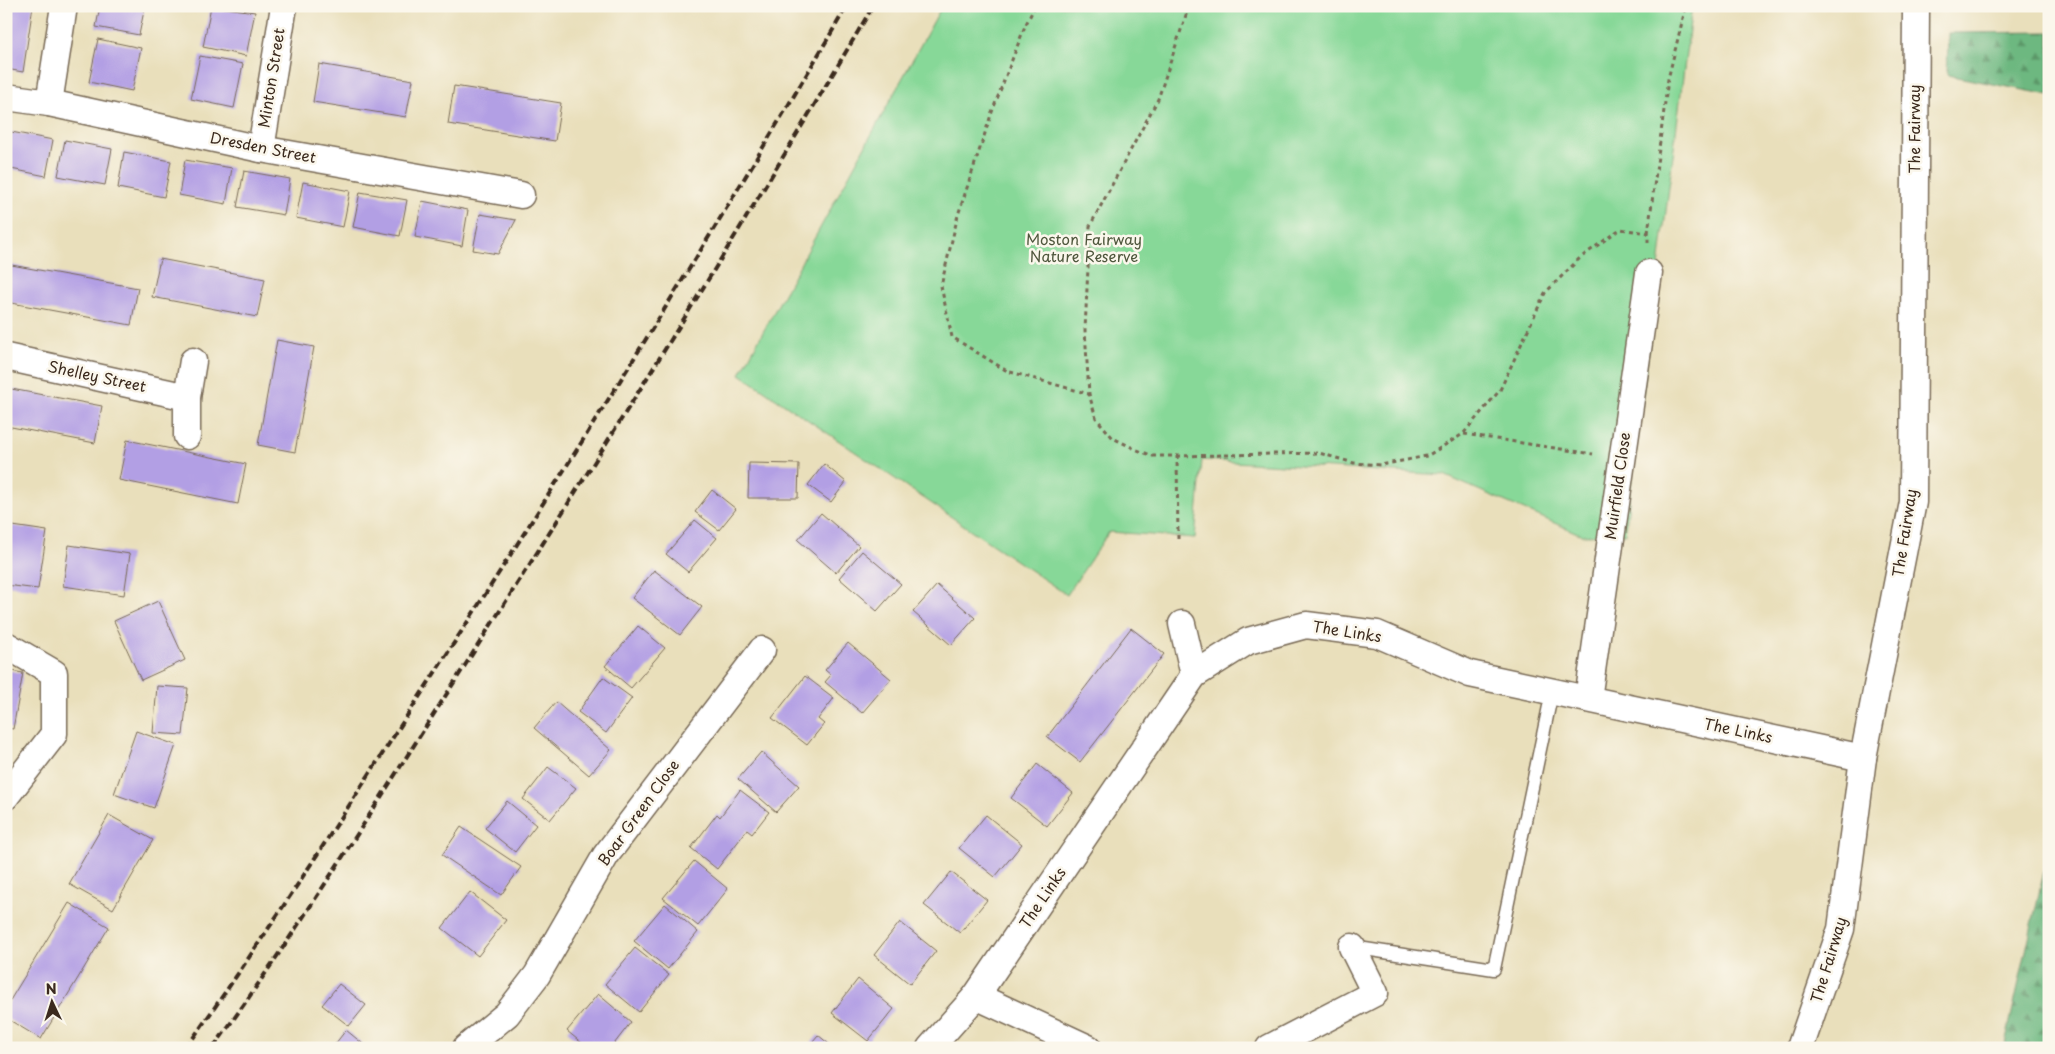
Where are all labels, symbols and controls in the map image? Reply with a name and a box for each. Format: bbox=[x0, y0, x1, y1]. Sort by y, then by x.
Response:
street label: Minton Street bbox=[251, 26, 290, 129]
street label: The Fairway bbox=[1902, 85, 1925, 174]
street label: Dresden Street bbox=[208, 125, 318, 168]
park label: Moston Fairway Nature Reserve bbox=[1026, 227, 1142, 267]
street label: Shelley Street bbox=[46, 354, 149, 397]
street label: Muirfield Close bbox=[1598, 431, 1635, 541]
street label: The Fairway bbox=[1885, 487, 1922, 579]
street label: The Links bbox=[1311, 614, 1383, 647]
street label: The Links bbox=[1702, 711, 1775, 748]
street label: Boar Green Close bbox=[591, 754, 684, 870]
street label: The Links bbox=[1013, 862, 1071, 932]
street label: The Fairway bbox=[1804, 914, 1852, 1005]
north arrow bbox=[28, 976, 78, 1026]
text: N bbox=[45, 978, 57, 999]

